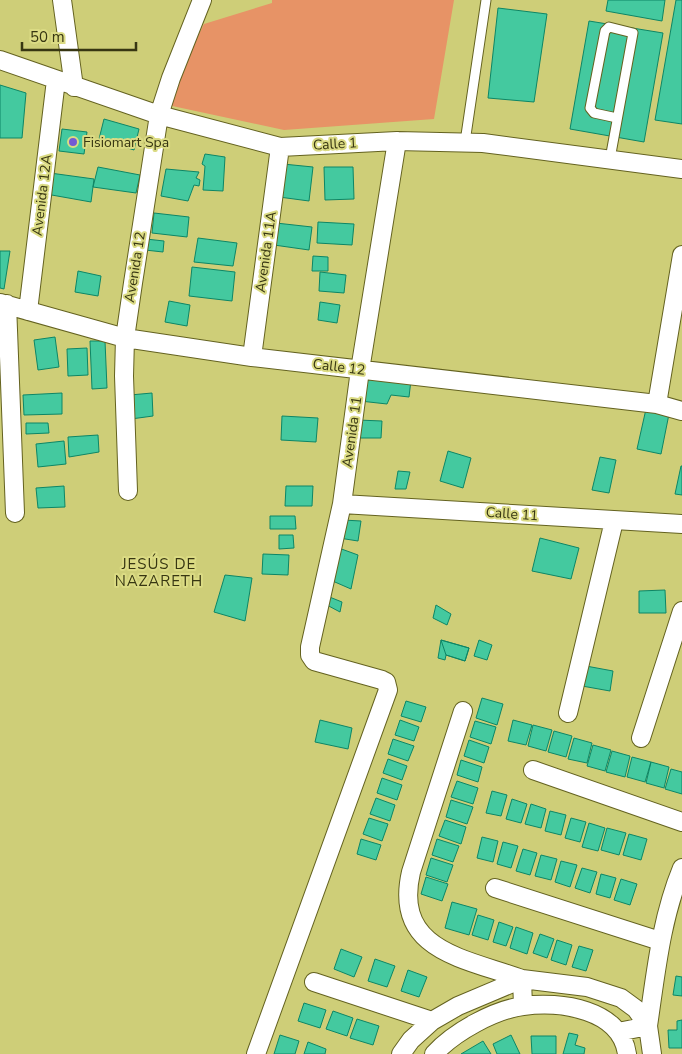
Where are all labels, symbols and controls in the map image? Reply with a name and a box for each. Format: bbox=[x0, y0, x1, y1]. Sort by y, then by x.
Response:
scale bar bbox=[22, 20, 136, 52]
text: 50 m bbox=[30, 27, 65, 47]
place label: Fisiomart Spa bbox=[83, 133, 169, 152]
street label: Calle 1 bbox=[312, 133, 358, 155]
marker: Fisiomart Spa bbox=[67, 136, 79, 148]
street label: Avenida 12A bbox=[28, 153, 56, 237]
street label: Avenida 11A bbox=[251, 210, 281, 294]
street label: Avenida 12 bbox=[120, 230, 150, 304]
street label: Calle 12 bbox=[312, 354, 366, 380]
street label: Avenida 11 bbox=[338, 395, 366, 469]
street label: Calle 11 bbox=[485, 503, 539, 525]
district label: JESÚS DE NAZARETH bbox=[115, 553, 203, 591]

